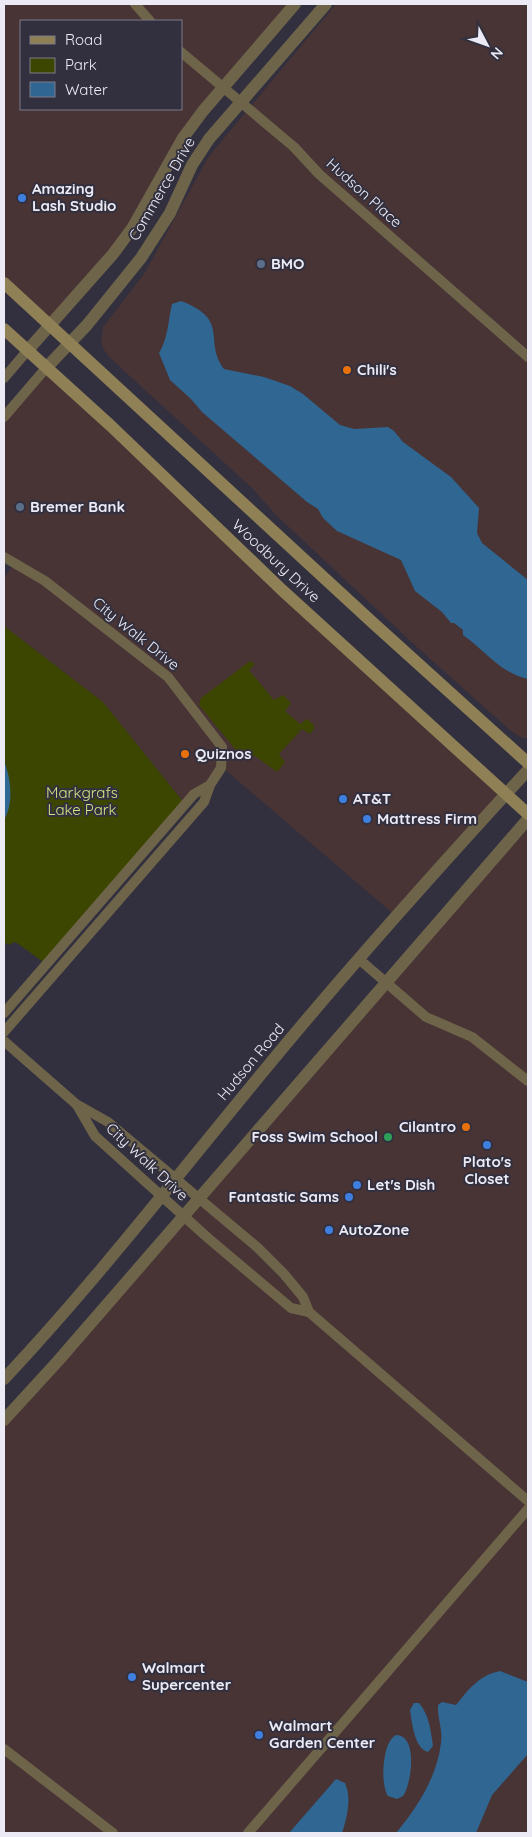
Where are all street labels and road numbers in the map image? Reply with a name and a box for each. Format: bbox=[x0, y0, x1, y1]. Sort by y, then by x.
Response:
street label: Commerce Drive bbox=[124, 134, 199, 244]
street label: Hudson Place bbox=[323, 154, 406, 231]
street label: Woodbury Drive bbox=[228, 515, 324, 606]
street label: City Walk Drive bbox=[89, 593, 183, 674]
street label: Hudson Road bbox=[213, 1019, 288, 1104]
street label: City Walk Drive bbox=[102, 1119, 193, 1205]

